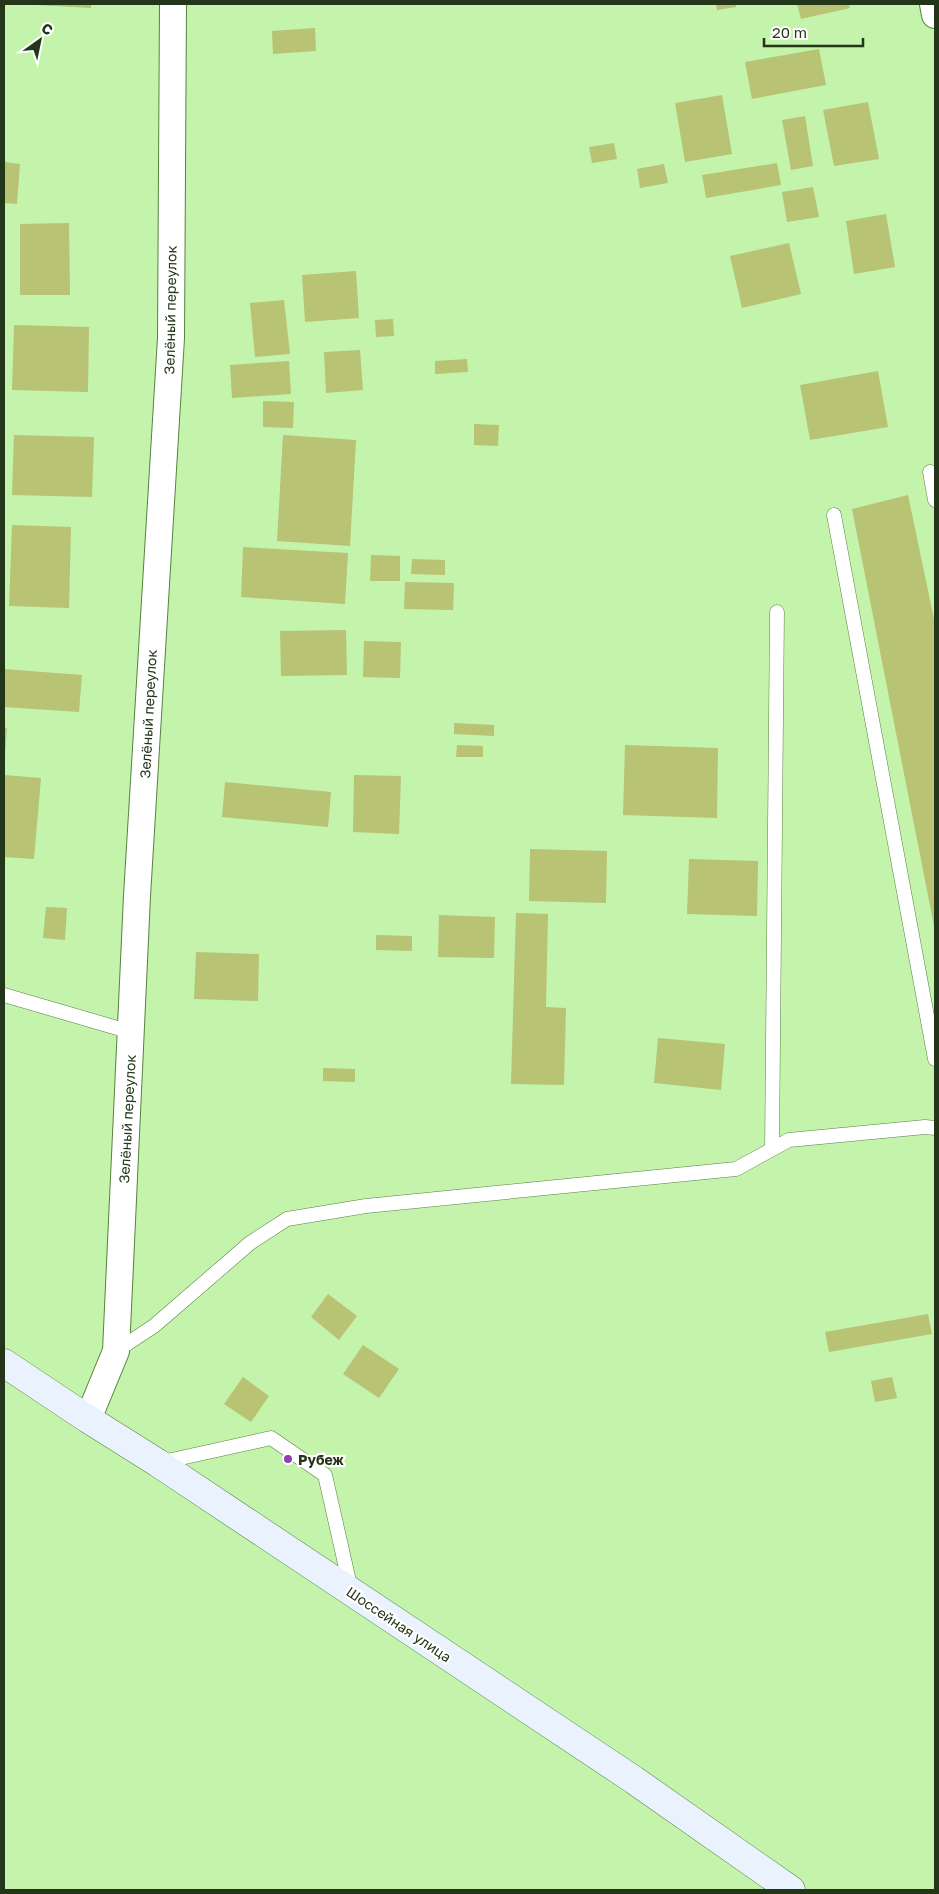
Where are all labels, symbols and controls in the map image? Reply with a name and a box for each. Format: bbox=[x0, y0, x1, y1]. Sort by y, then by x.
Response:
north arrow bbox=[15, 15, 65, 65]
scale bar bbox=[764, 15, 863, 47]
text: С bbox=[39, 19, 56, 39]
text: 20 m bbox=[772, 23, 807, 41]
street label: Зелёный переулок bbox=[160, 245, 180, 375]
street label: Зелёный переулок bbox=[136, 649, 160, 779]
street label: Зелёный переулок bbox=[115, 1054, 139, 1184]
place label: Рубеж bbox=[298, 1451, 344, 1468]
marker: Рубеж bbox=[282, 1453, 294, 1465]
street label: Шоссейная улица bbox=[343, 1583, 455, 1665]

